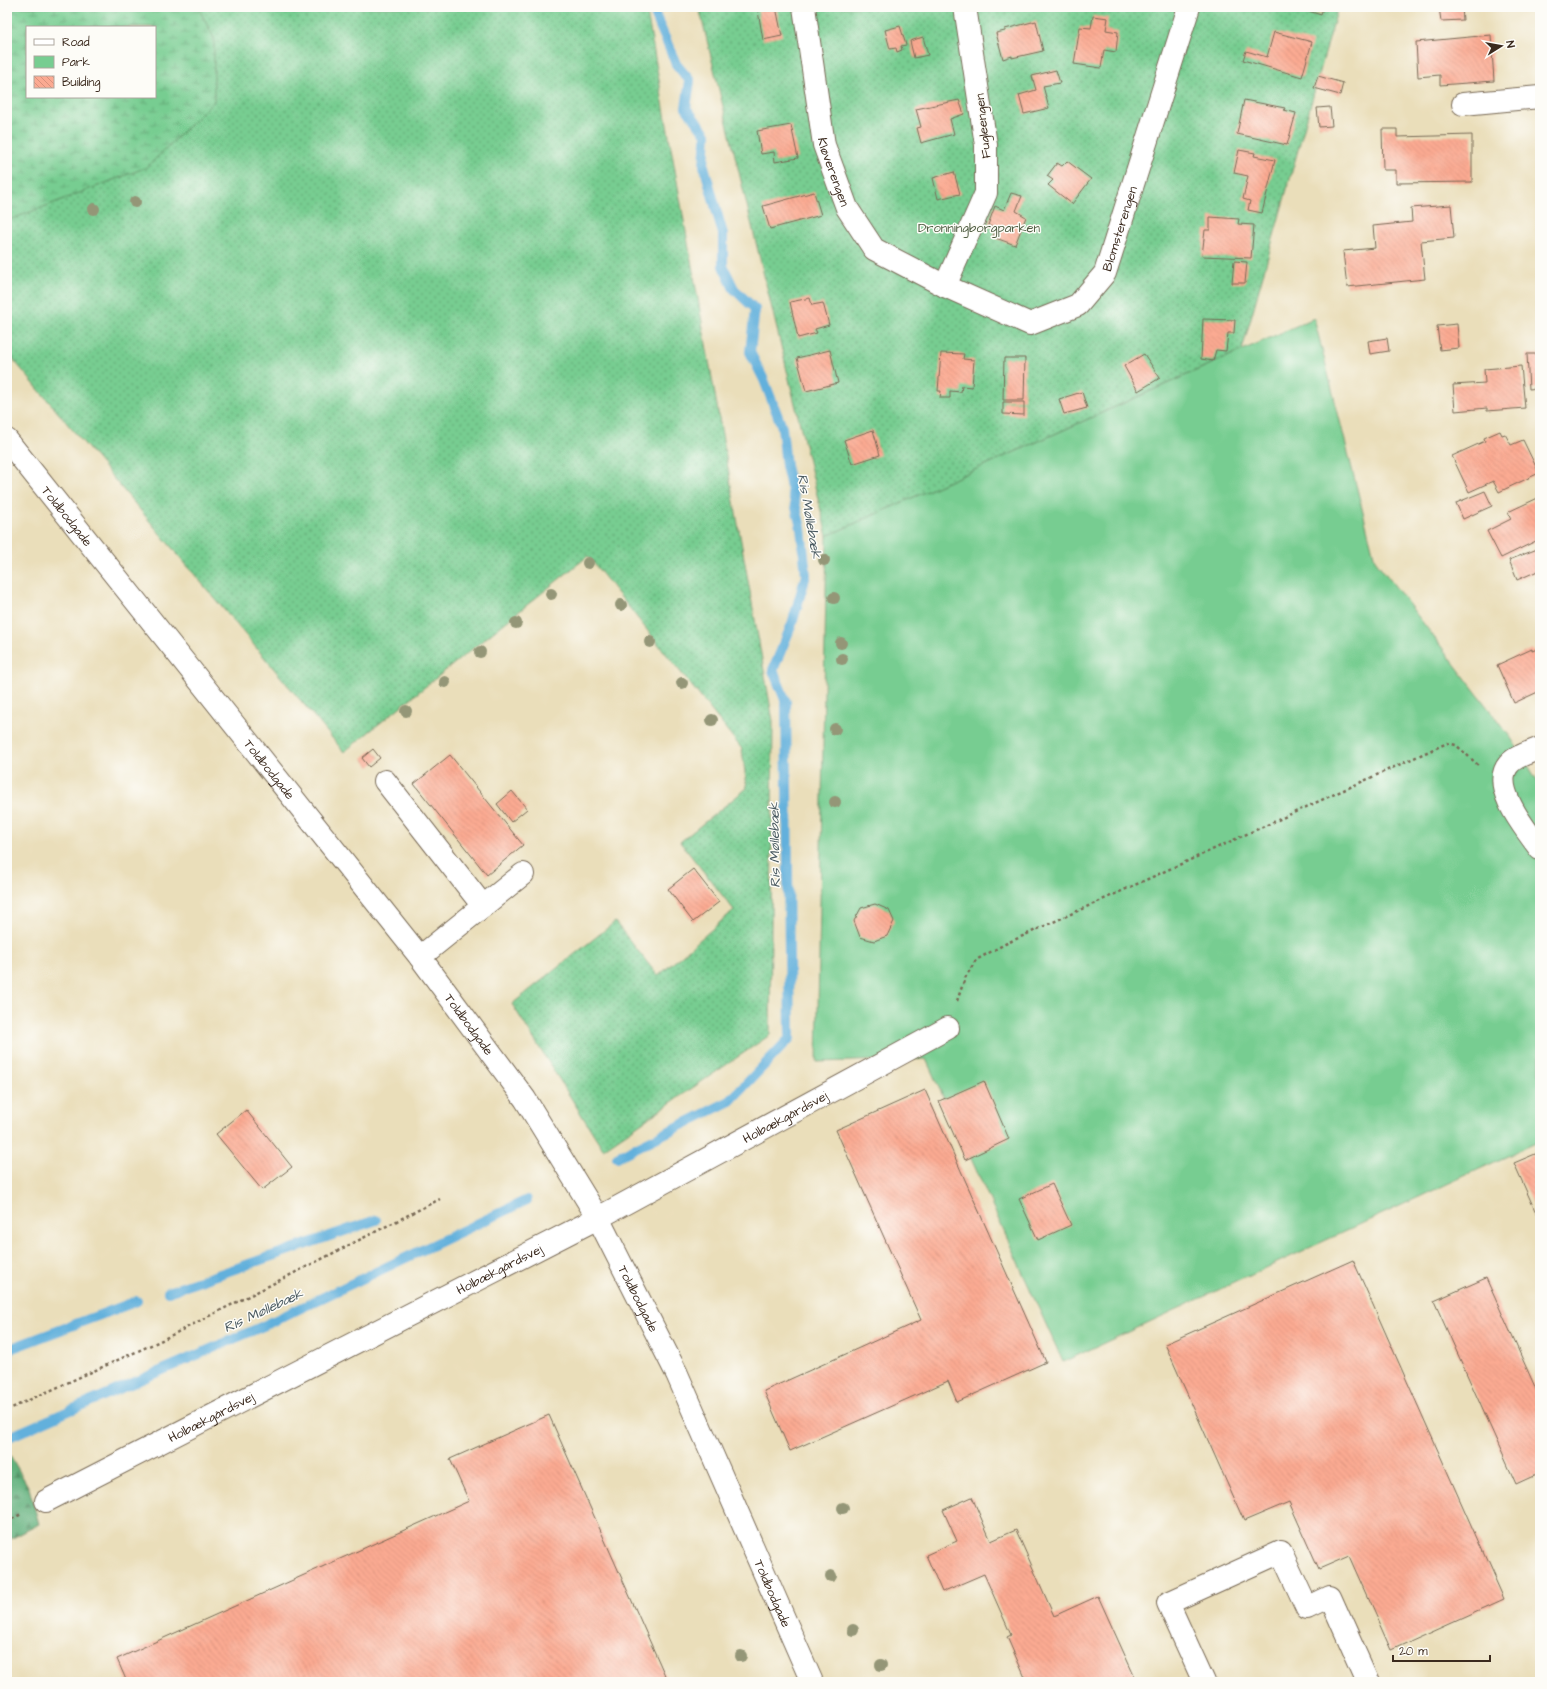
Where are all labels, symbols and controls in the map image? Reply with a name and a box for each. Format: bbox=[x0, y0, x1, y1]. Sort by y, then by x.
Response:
legend bbox=[26, 26, 156, 98]
north arrow bbox=[1481, 26, 1521, 66]
text: Road bbox=[62, 34, 90, 51]
text: N bbox=[1502, 39, 1518, 49]
text: Park bbox=[62, 54, 90, 71]
text: Building bbox=[62, 74, 100, 92]
street label: Fugleengen bbox=[971, 92, 996, 159]
street label: Kløverengen bbox=[813, 136, 854, 210]
street label: Blomsterengen bbox=[1098, 183, 1142, 274]
park label: Dronningborgparken bbox=[918, 219, 1041, 238]
water label: Ris Møllebæk bbox=[792, 472, 826, 560]
street label: Toldbodgade bbox=[37, 482, 96, 550]
street label: Toldbodgade bbox=[239, 736, 299, 803]
water label: Ris Møllebæk bbox=[764, 802, 786, 888]
street label: Toldbodgade bbox=[440, 990, 498, 1059]
street label: Holbækgårdsvej bbox=[740, 1087, 832, 1148]
street label: Holbækgårdsvej bbox=[453, 1240, 546, 1299]
street label: Toldbodgade bbox=[613, 1262, 662, 1335]
water label: Ris Møllebæk bbox=[220, 1284, 307, 1338]
street label: Holbækgårdsvej bbox=[165, 1388, 258, 1447]
street label: Toldbodgade bbox=[749, 1557, 795, 1630]
scale bar bbox=[1393, 1637, 1490, 1663]
text: 20 m bbox=[1399, 1643, 1428, 1660]

